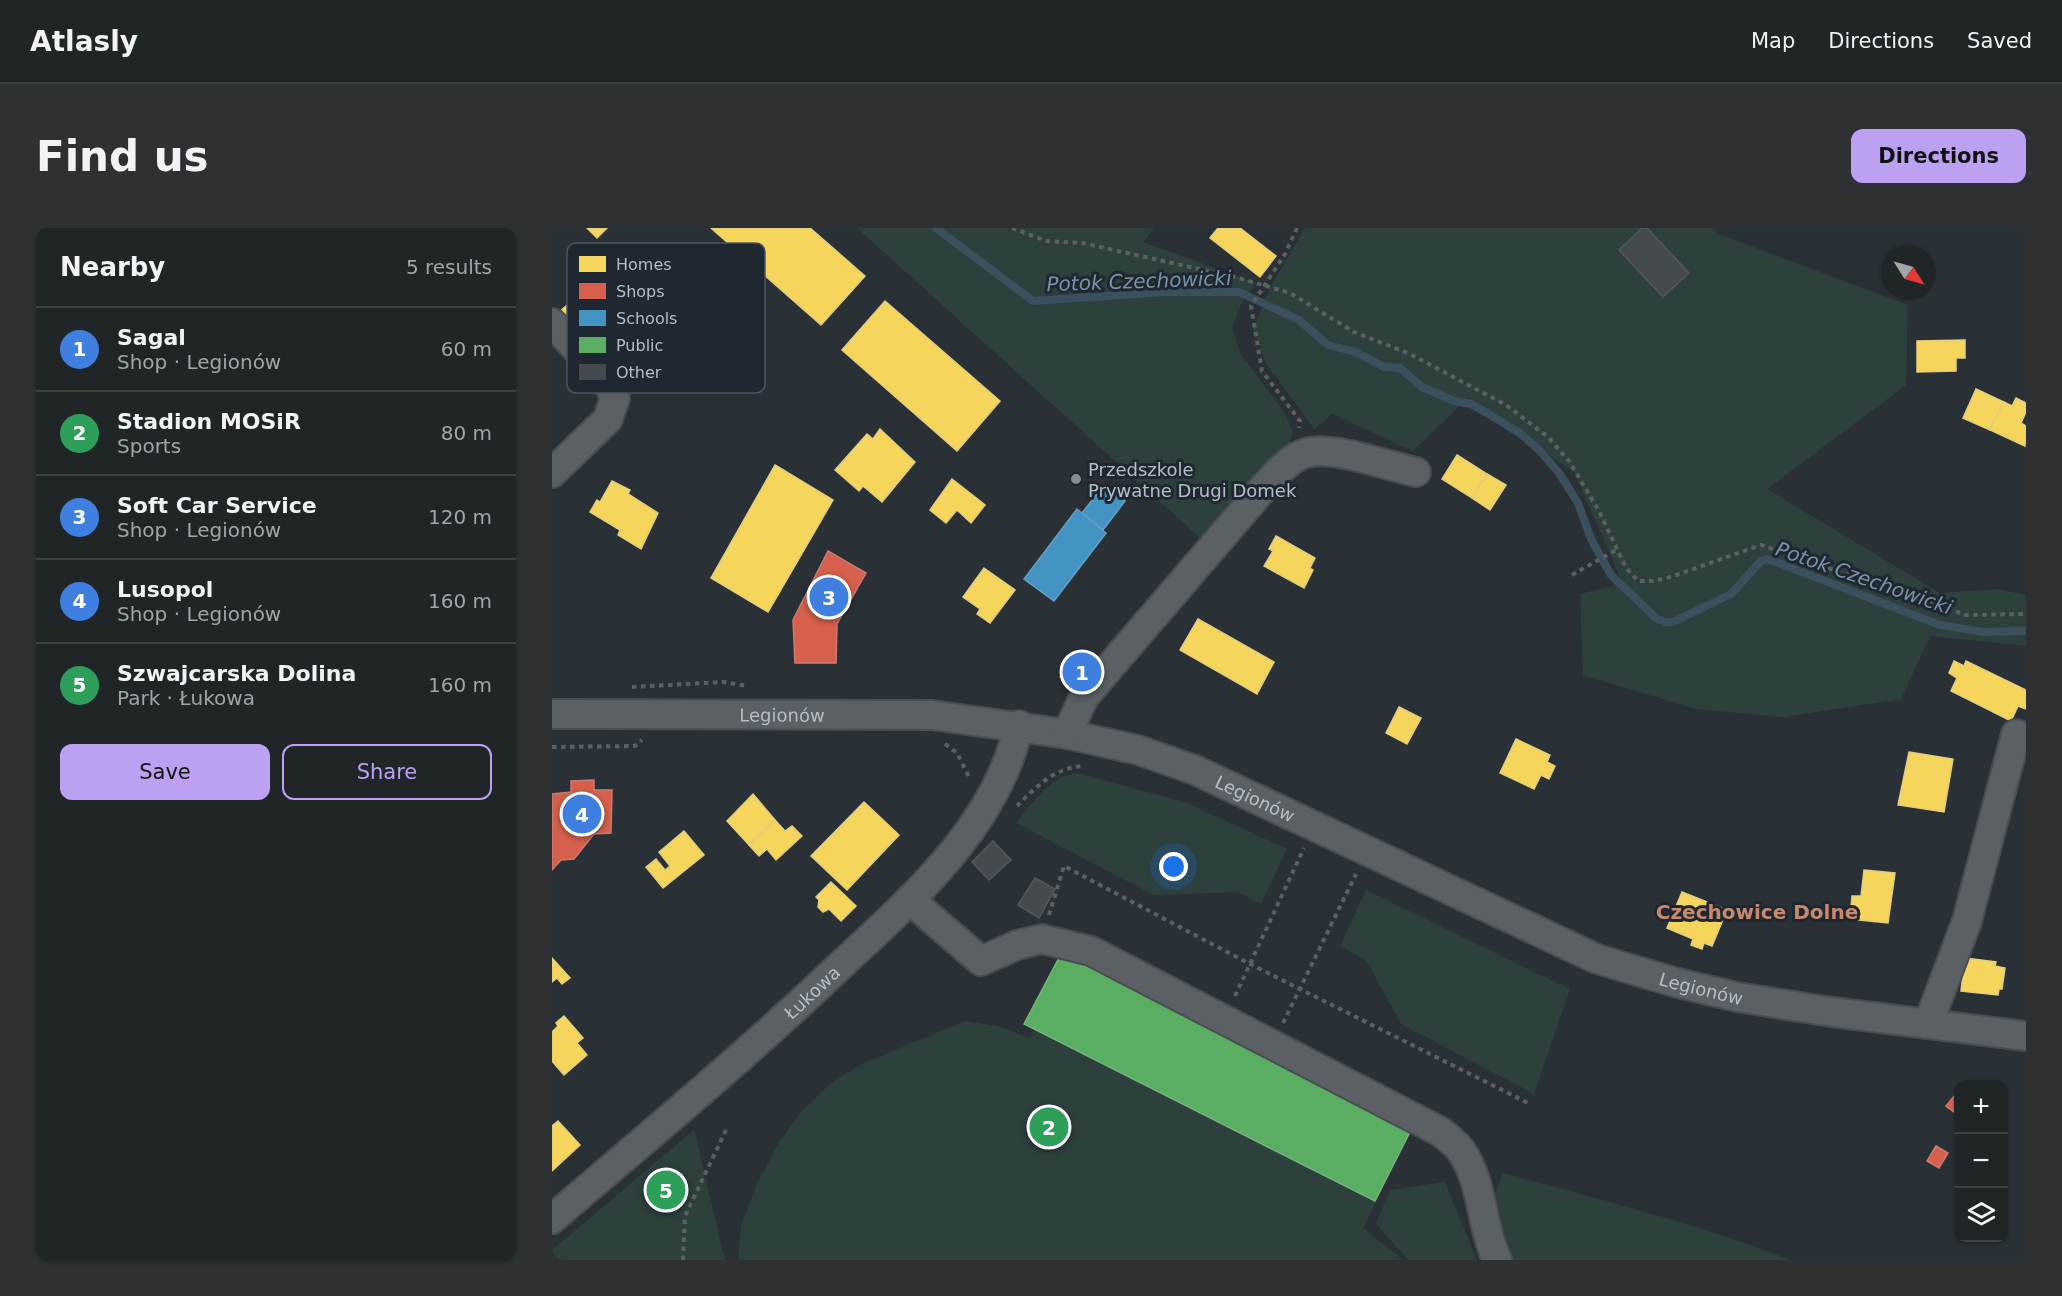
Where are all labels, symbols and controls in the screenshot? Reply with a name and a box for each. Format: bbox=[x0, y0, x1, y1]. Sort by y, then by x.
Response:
text: Atlasly bbox=[30, 25, 138, 58]
text: Map bbox=[1751, 29, 1795, 53]
text: Directions bbox=[1828, 29, 1934, 53]
text: Saved bbox=[1967, 29, 2032, 53]
button: Directions bbox=[1851, 129, 2026, 183]
text: Find us bbox=[36, 132, 209, 181]
legend bbox=[567, 243, 765, 393]
north arrow bbox=[1882, 246, 1936, 300]
text: Nearby bbox=[60, 252, 165, 282]
text: 5 results bbox=[406, 255, 492, 279]
text: Homes bbox=[616, 255, 672, 274]
water label: Potok Czechowicki bbox=[1046, 266, 1232, 296]
text: Shops bbox=[616, 282, 665, 301]
text: Schools bbox=[616, 309, 677, 328]
text: Sagal bbox=[117, 325, 186, 350]
text: Public bbox=[616, 336, 663, 355]
text: 1 bbox=[73, 337, 86, 361]
text: 60 m bbox=[441, 337, 492, 361]
text: Shop · Legionów bbox=[117, 350, 281, 374]
text: Other bbox=[616, 363, 662, 382]
text: Stadion MOSiR bbox=[117, 409, 301, 434]
text: 2 bbox=[73, 421, 86, 445]
text: 80 m bbox=[441, 421, 492, 445]
text: Sports bbox=[117, 434, 181, 458]
place label: Przedszkole Prywatne Drugi Domek bbox=[1088, 459, 1297, 501]
marker: Przedszkole Prywatne Drugi Domek bbox=[1069, 472, 1083, 486]
text: Soft Car Service bbox=[117, 493, 317, 518]
text: 3 bbox=[73, 505, 86, 529]
text: 120 m bbox=[428, 505, 492, 529]
text: Shop · Legionów bbox=[117, 518, 281, 542]
water label: Potok Czechowicki bbox=[1773, 537, 1956, 620]
pin: 3 bbox=[810, 574, 848, 620]
text: Lusopol bbox=[117, 577, 213, 602]
text: 4 bbox=[73, 589, 86, 613]
text: 160 m bbox=[428, 589, 492, 613]
text: Shop · Legionów bbox=[117, 602, 281, 626]
pin: 1 bbox=[1062, 650, 1102, 694]
text: Szwajcarska Dolina bbox=[117, 661, 356, 686]
text: 5 bbox=[73, 673, 86, 697]
text: 160 m bbox=[428, 673, 492, 697]
text: Park · Łukowa bbox=[117, 686, 255, 710]
street label: Legionów bbox=[739, 704, 825, 725]
button: Save bbox=[60, 744, 270, 800]
button: Share bbox=[282, 744, 492, 800]
street label: Legionów bbox=[1212, 771, 1298, 826]
pin: 4 bbox=[562, 792, 602, 836]
your location bbox=[1159, 852, 1188, 881]
district label: Czechowice Dolne bbox=[1656, 900, 1858, 924]
street label: Łukowa bbox=[779, 961, 844, 1024]
street label: Legionów bbox=[1657, 968, 1745, 1009]
map controls bbox=[1954, 1080, 2008, 1242]
button: + bbox=[1954, 1080, 2008, 1134]
pin: 2 bbox=[1030, 1104, 1068, 1150]
button: − bbox=[1954, 1134, 2008, 1188]
pin: 5 bbox=[646, 1168, 686, 1212]
button: layers bbox=[1954, 1188, 2008, 1242]

